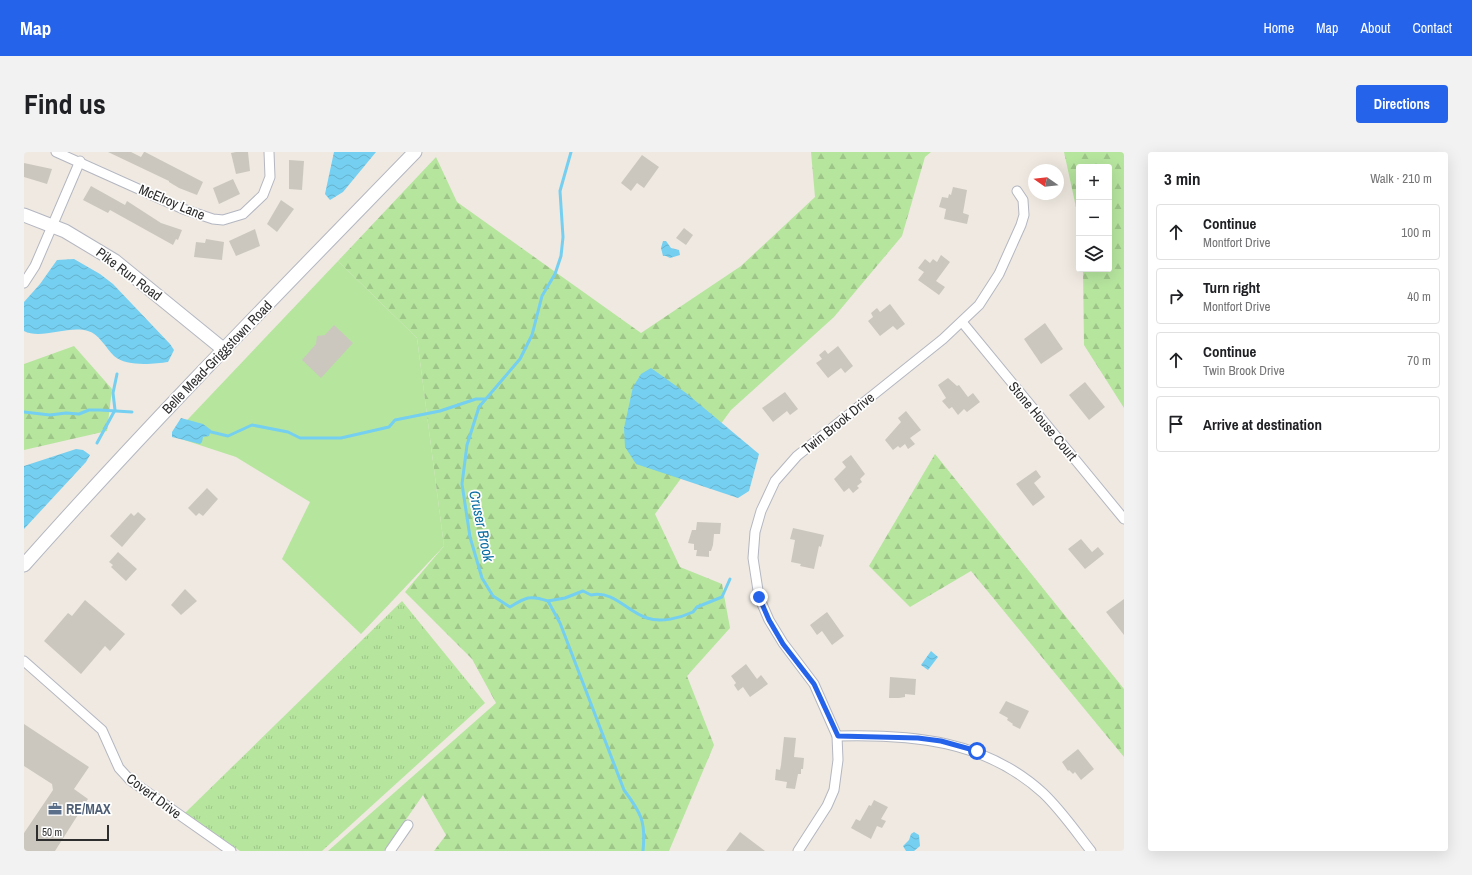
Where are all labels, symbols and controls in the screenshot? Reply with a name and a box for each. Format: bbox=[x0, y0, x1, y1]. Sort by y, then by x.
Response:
text: Map bbox=[20, 15, 51, 41]
text: Home bbox=[1263, 19, 1294, 37]
text: Map bbox=[1316, 19, 1338, 37]
text: About bbox=[1360, 19, 1390, 37]
text: Contact bbox=[1412, 19, 1452, 37]
text: Find us bbox=[24, 85, 106, 123]
button: Directions bbox=[1356, 85, 1448, 123]
north arrow bbox=[1028, 164, 1064, 200]
map controls bbox=[1076, 164, 1112, 272]
button: + bbox=[1076, 164, 1112, 200]
text: 3 min bbox=[1164, 167, 1200, 190]
text: Walk · 210 m bbox=[1370, 170, 1432, 187]
street label: McElroy Lane bbox=[136, 180, 208, 224]
button: − bbox=[1076, 200, 1112, 236]
text: Continue bbox=[1203, 213, 1256, 234]
icon: ahead bbox=[1165, 221, 1187, 243]
text: 100 m bbox=[1401, 224, 1431, 241]
text: Montfort Drive bbox=[1203, 234, 1271, 251]
button: layers bbox=[1076, 236, 1112, 272]
street label: Pike Run Road bbox=[92, 243, 166, 305]
text: Turn right bbox=[1203, 277, 1260, 298]
icon: right bbox=[1165, 285, 1187, 307]
text: 40 m bbox=[1407, 288, 1431, 305]
street label: Belle Mead-Griggstown Road bbox=[158, 297, 276, 417]
text: Montfort Drive bbox=[1203, 298, 1271, 315]
text: Continue bbox=[1203, 341, 1256, 362]
icon: ahead bbox=[1165, 349, 1187, 371]
text: 70 m bbox=[1407, 352, 1431, 369]
text: Twin Brook Drive bbox=[1203, 362, 1285, 379]
street label: Stone House Court bbox=[1005, 378, 1081, 464]
street label: Twin Brook Drive bbox=[798, 388, 878, 458]
icon: arrive bbox=[1165, 413, 1187, 435]
text: Arrive at destination bbox=[1203, 414, 1322, 435]
water label: Cruser Brook bbox=[464, 488, 500, 564]
route end bbox=[750, 588, 768, 606]
route start bbox=[968, 742, 986, 760]
street label: Covert Drive bbox=[123, 769, 185, 823]
place label: RE/MAX bbox=[66, 800, 111, 818]
office icon: RE/MAX bbox=[47, 801, 63, 817]
scale bar bbox=[36, 823, 109, 842]
text: 50 m bbox=[42, 825, 62, 839]

